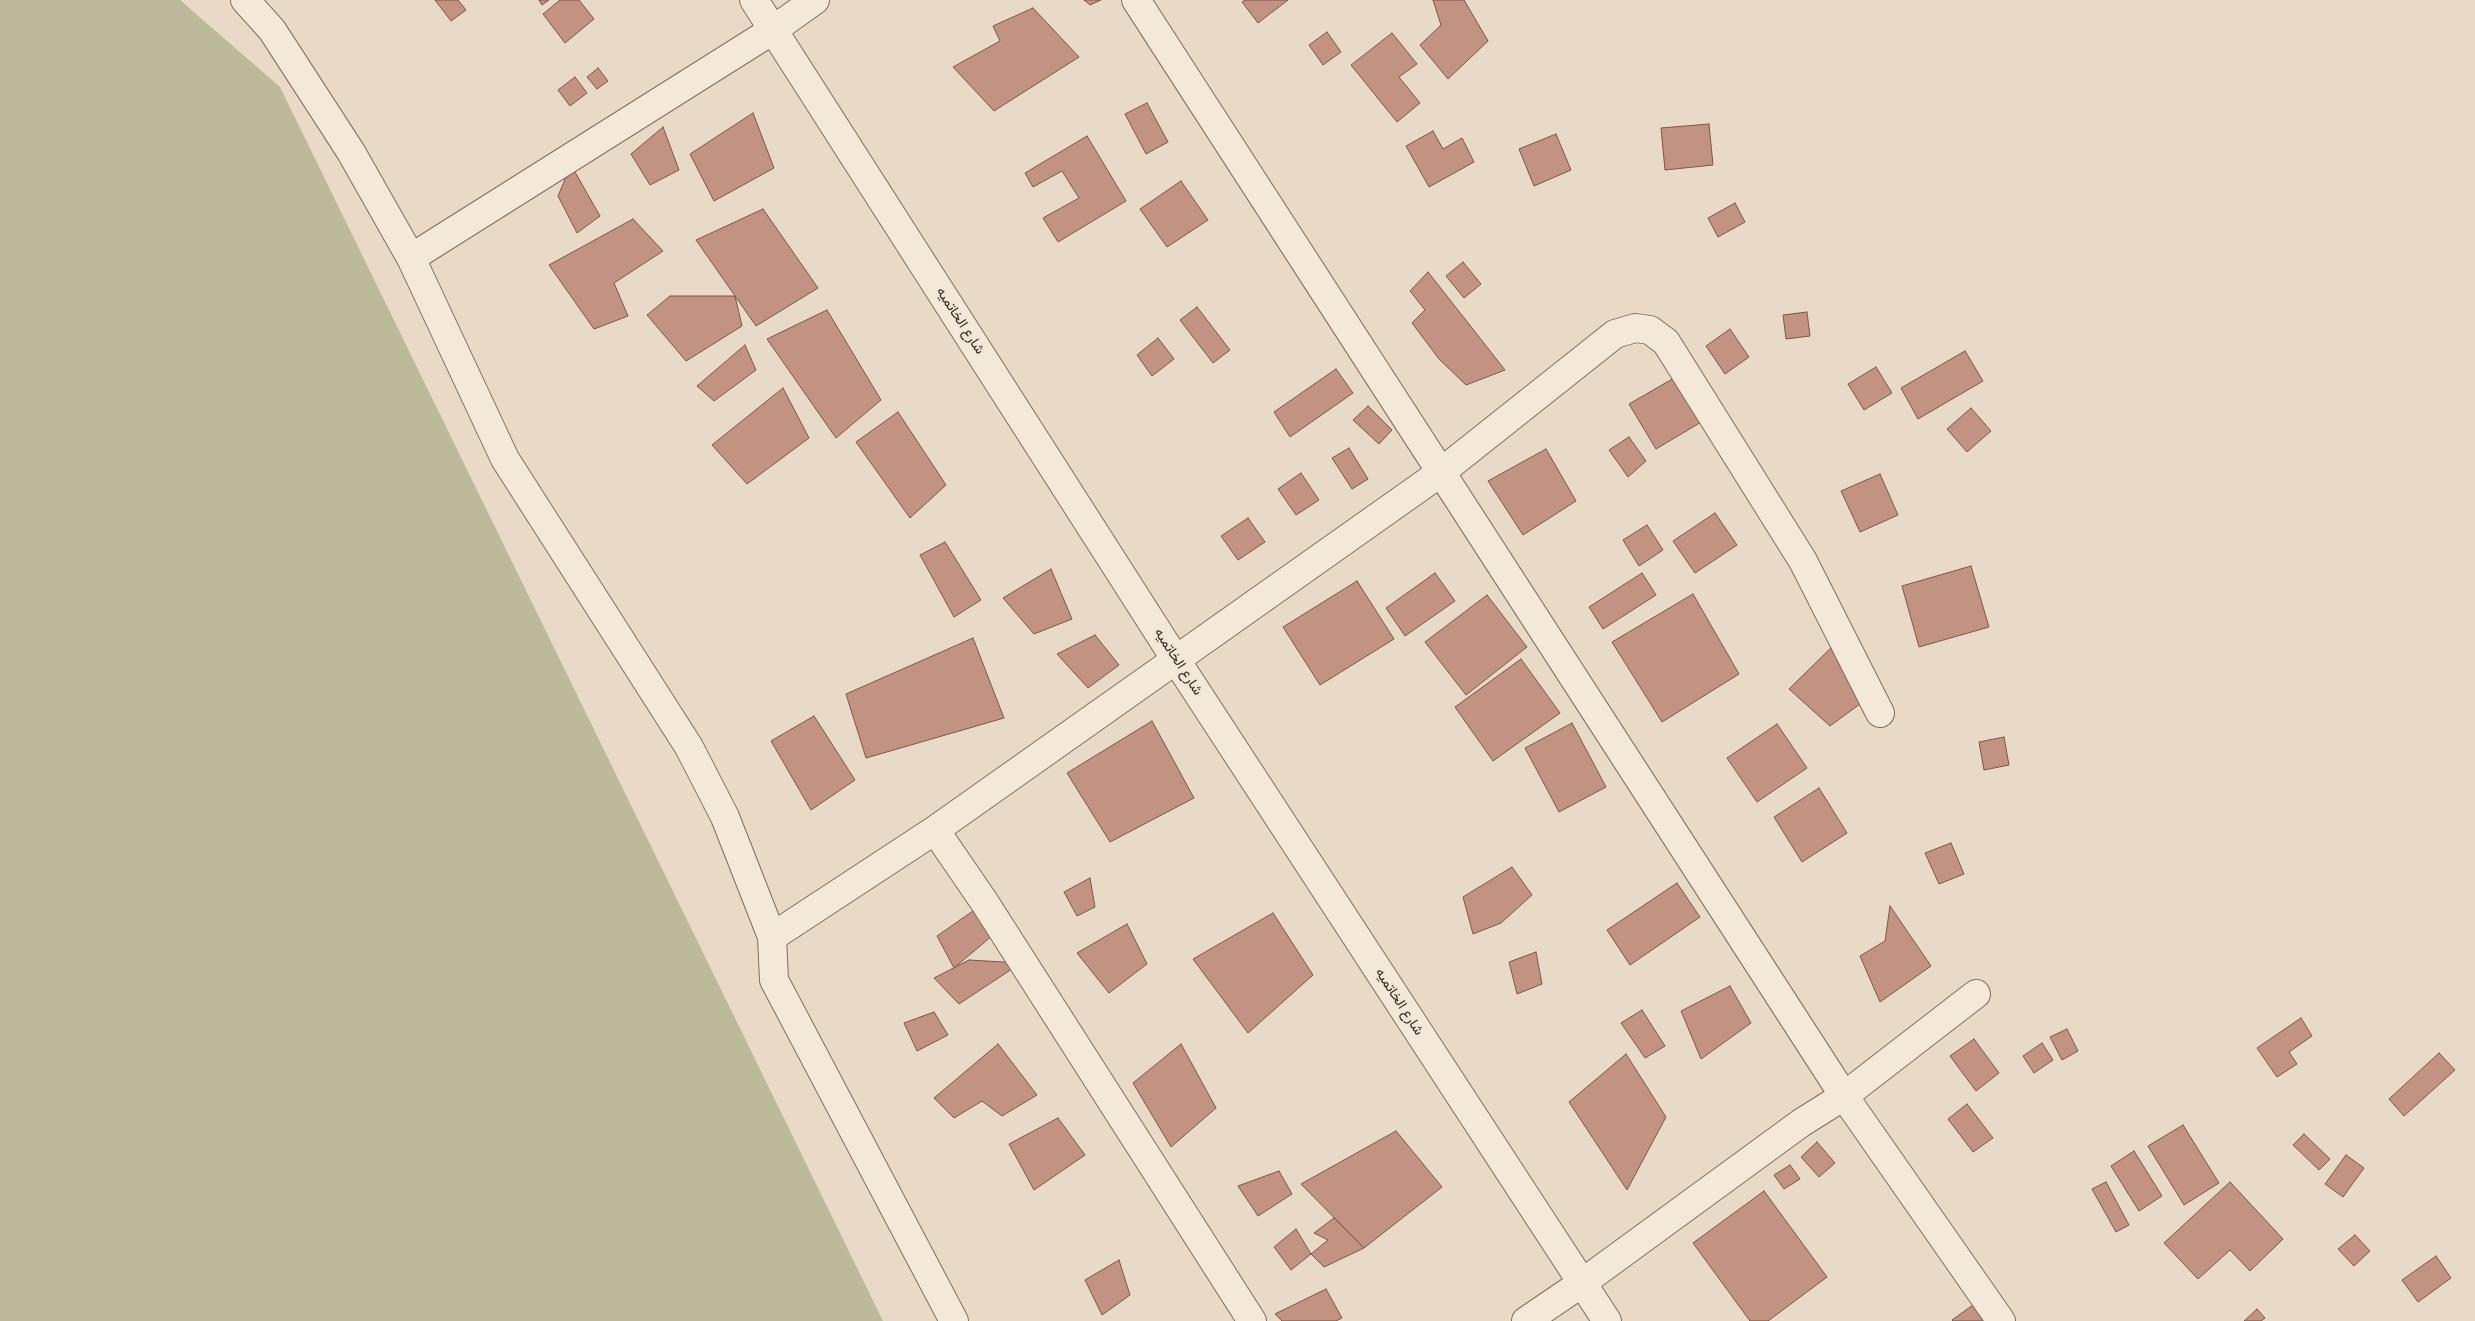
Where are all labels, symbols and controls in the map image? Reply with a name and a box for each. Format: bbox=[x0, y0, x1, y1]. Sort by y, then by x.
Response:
street label: شارع الخاتميه bbox=[932, 284, 988, 358]
street label: شارع الخاتميه bbox=[1150, 625, 1206, 699]
street label: شارع الخاتميه bbox=[1371, 965, 1427, 1039]

